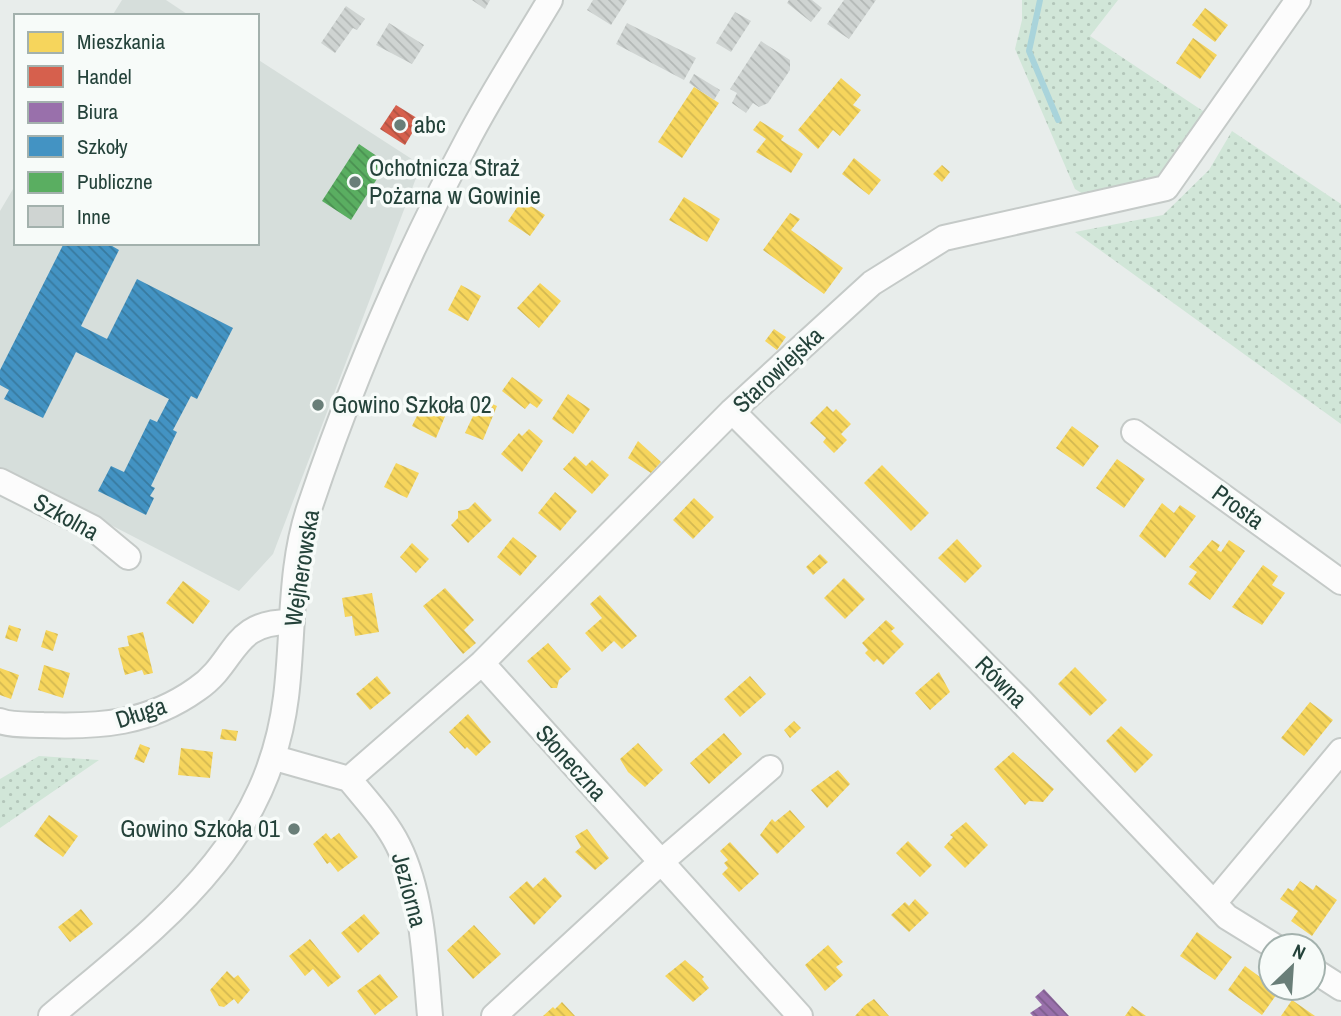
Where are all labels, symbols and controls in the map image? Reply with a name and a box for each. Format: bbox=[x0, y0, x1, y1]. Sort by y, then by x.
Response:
legend bbox=[14, 14, 259, 245]
text: Mieszkania bbox=[77, 27, 165, 56]
text: Handel bbox=[77, 62, 132, 91]
text: Biura bbox=[77, 97, 119, 126]
place label: abc bbox=[414, 108, 446, 140]
marker: abc bbox=[392, 117, 408, 133]
text: Szkoły bbox=[77, 132, 128, 161]
place label: Ochotnicza Straż Pożarna w Gowinie bbox=[369, 151, 541, 211]
text: Publiczne bbox=[77, 167, 153, 196]
marker: Ochotnicza Straż Pożarna w Gowinie bbox=[347, 174, 363, 190]
text: Inne bbox=[77, 202, 111, 231]
street label: Starowiejska bbox=[725, 319, 829, 419]
place label: Gowino Szkoła 02 bbox=[332, 388, 492, 420]
marker: Gowino Szkoła 02 bbox=[310, 397, 326, 413]
street label: Prosta bbox=[1206, 477, 1271, 536]
street label: Szkolna bbox=[28, 485, 105, 547]
street label: Wejherowska bbox=[276, 507, 326, 629]
street label: Równa bbox=[969, 648, 1035, 714]
street label: Długa bbox=[111, 689, 170, 735]
street label: Słoneczna bbox=[529, 717, 614, 807]
place label: Gowino Szkoła 01 bbox=[120, 812, 280, 844]
marker: Gowino Szkoła 01 bbox=[286, 821, 302, 837]
street label: Jeziorna bbox=[385, 849, 435, 930]
north arrow bbox=[1257, 932, 1327, 1002]
text: N bbox=[1289, 937, 1310, 966]

